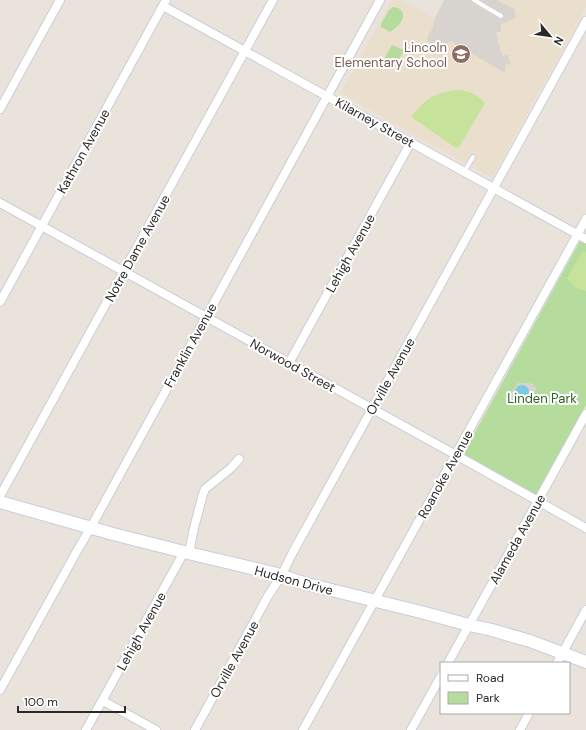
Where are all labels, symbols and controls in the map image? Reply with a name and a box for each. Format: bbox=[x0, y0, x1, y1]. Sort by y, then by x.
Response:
north arrow bbox=[530, 16, 570, 56]
text: N bbox=[551, 34, 567, 48]
place label: Lincoln Elementary School bbox=[335, 39, 447, 71]
school or university icon: Lincoln Elementary School bbox=[450, 43, 472, 65]
street label: Kilarney Street bbox=[332, 94, 417, 151]
street label: Kathron Avenue bbox=[53, 106, 114, 197]
street label: Notre Dame Avenue bbox=[101, 192, 174, 305]
street label: Lehigh Avenue bbox=[322, 211, 379, 295]
street label: Franklin Avenue bbox=[160, 300, 221, 390]
street label: Norwood Street bbox=[247, 335, 338, 396]
street label: Orville Avenue bbox=[362, 335, 419, 418]
park label: Linden Park bbox=[507, 390, 577, 407]
street label: Roanoke Avenue bbox=[414, 427, 477, 521]
street label: Alameda Avenue bbox=[486, 491, 549, 587]
street label: Hudson Drive bbox=[253, 562, 335, 599]
street label: Lehigh Avenue bbox=[113, 589, 170, 673]
street label: Orville Avenue bbox=[206, 618, 263, 701]
legend bbox=[440, 662, 570, 714]
text: Road bbox=[476, 670, 504, 686]
scale bar bbox=[18, 688, 125, 714]
text: Park bbox=[476, 690, 500, 706]
text: 100 m bbox=[24, 694, 58, 710]

